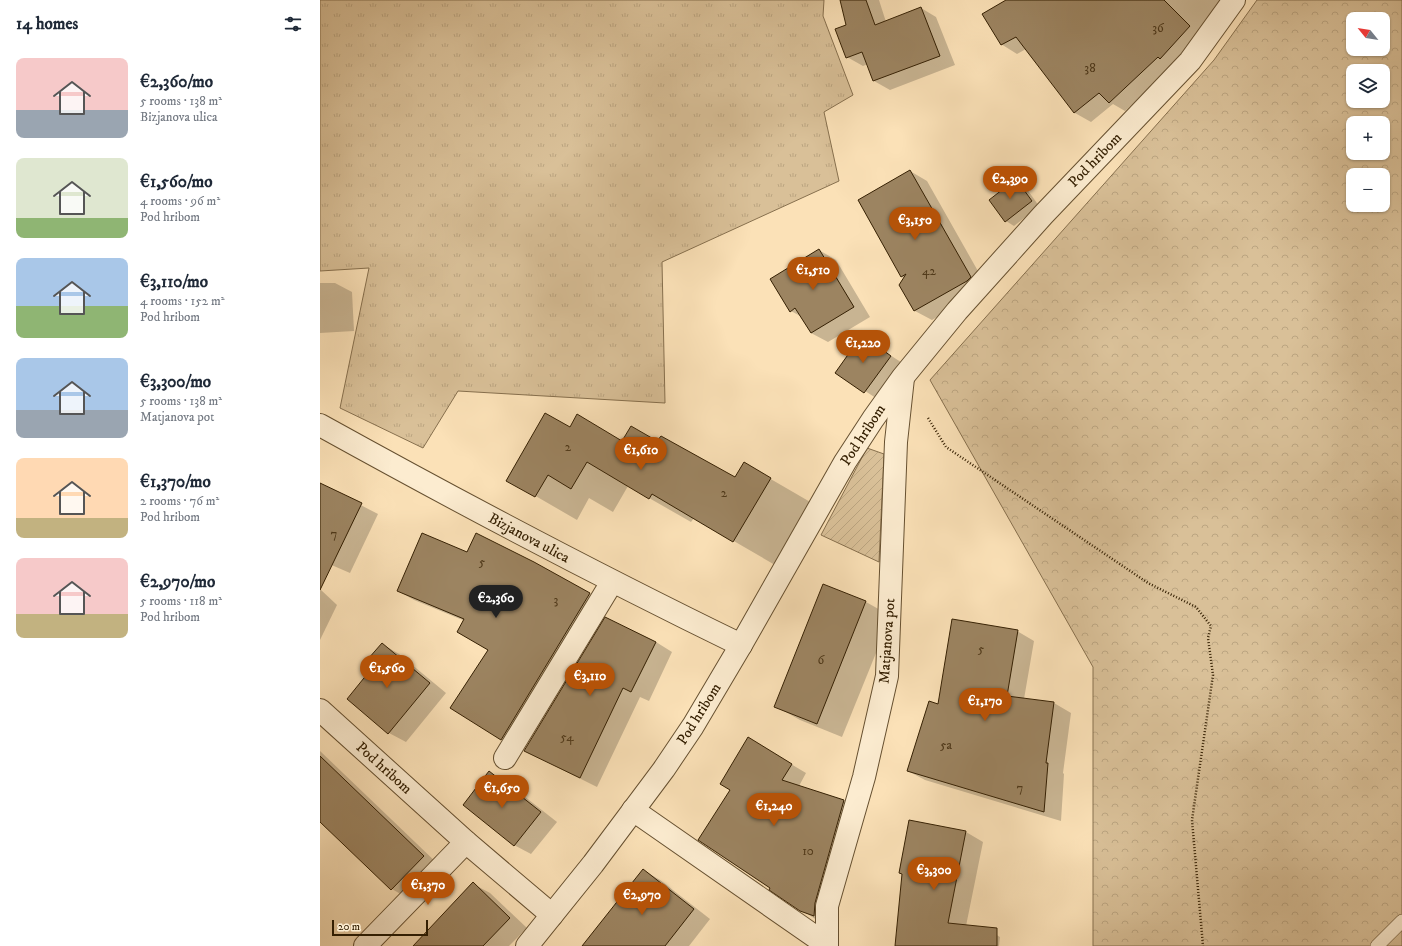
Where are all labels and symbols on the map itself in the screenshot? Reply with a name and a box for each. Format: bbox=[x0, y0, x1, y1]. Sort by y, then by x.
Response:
north arrow bbox=[1346, 12, 1390, 56]
house number: 36 bbox=[1152, 20, 1165, 36]
house number: 38 bbox=[1084, 60, 1096, 76]
street label: Pod hribom bbox=[1064, 128, 1126, 192]
pin: €2,390 bbox=[977, 166, 1043, 200]
pin: €3,150 bbox=[882, 207, 948, 241]
pin: €1,510 bbox=[780, 257, 846, 291]
house number: 42 bbox=[922, 263, 937, 279]
pin: €1,220 bbox=[830, 330, 896, 364]
street label: Pod hribom bbox=[836, 401, 890, 469]
pin: €1,610 bbox=[608, 437, 674, 471]
house number: 2 bbox=[565, 439, 572, 455]
house number: 2 bbox=[721, 485, 728, 501]
street label: Bizjanova ulica bbox=[485, 509, 574, 568]
house number: 7 bbox=[331, 526, 338, 542]
house number: 5 bbox=[479, 554, 486, 570]
pin: €2,360 bbox=[463, 585, 529, 619]
house number: 3 bbox=[554, 592, 559, 608]
street label: Matjanova pot bbox=[875, 597, 899, 684]
house number: 5 bbox=[978, 641, 985, 657]
house number: 6 bbox=[818, 652, 826, 668]
pin: €1,560 bbox=[354, 655, 420, 689]
pin: €3,110 bbox=[557, 663, 623, 697]
street label: Pod hribom bbox=[673, 680, 725, 748]
pin: €1,170 bbox=[952, 688, 1018, 722]
house number: 54 bbox=[560, 729, 574, 745]
house number: 5a bbox=[940, 737, 952, 753]
street label: Pod hribom bbox=[352, 738, 416, 798]
pin: €1,650 bbox=[469, 775, 535, 809]
house number: 7 bbox=[1017, 780, 1024, 796]
pin: €1,240 bbox=[741, 793, 807, 827]
house number: 10 bbox=[802, 843, 814, 859]
pin: €3,300 bbox=[901, 857, 967, 891]
pin: €1,370 bbox=[395, 872, 461, 906]
pin: €2,970 bbox=[609, 882, 675, 916]
scale bar bbox=[332, 918, 428, 937]

